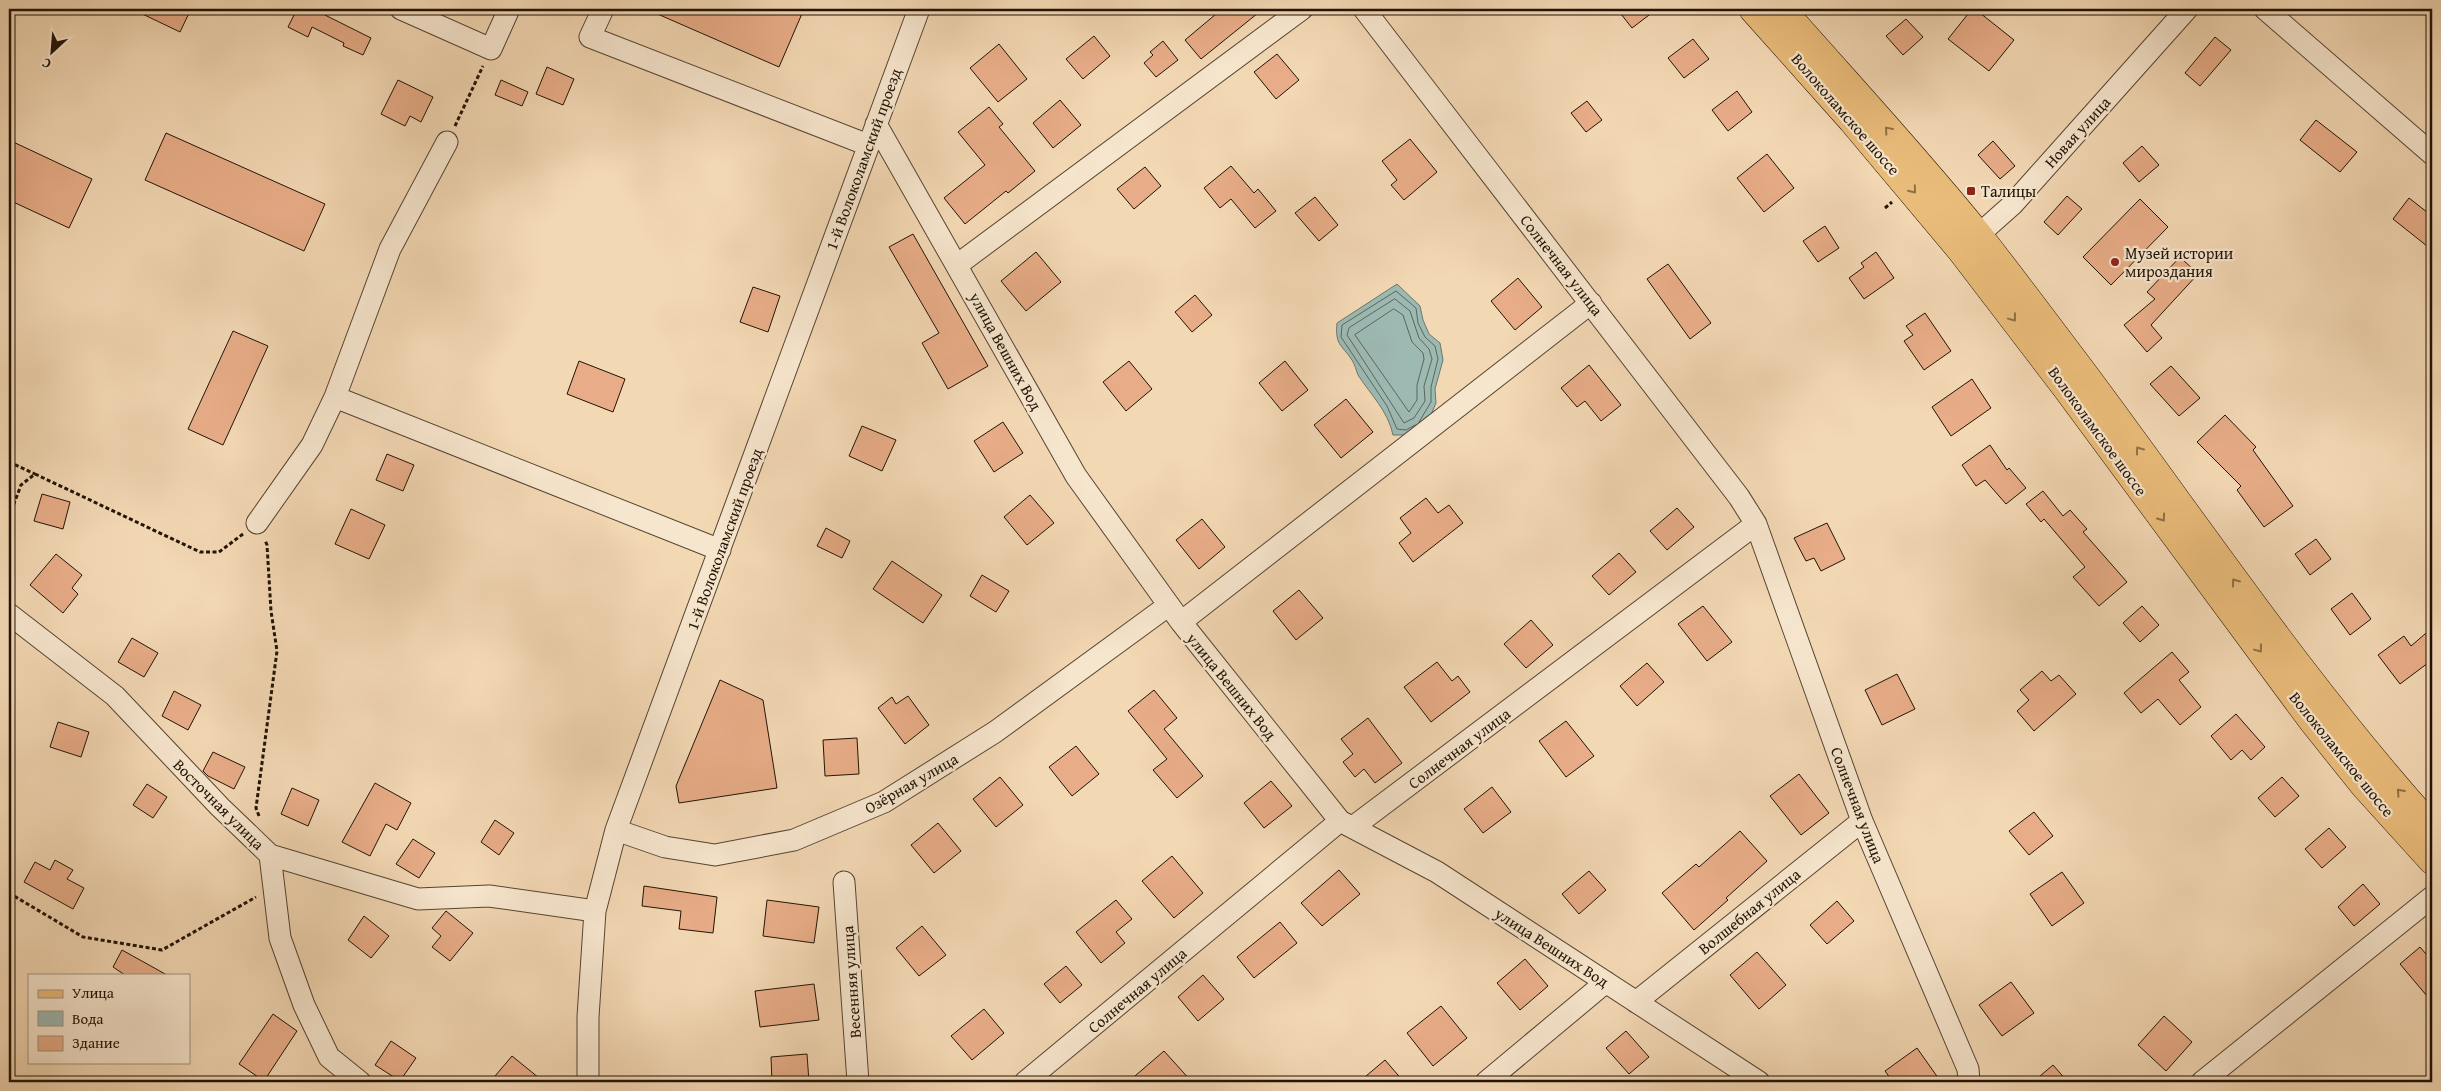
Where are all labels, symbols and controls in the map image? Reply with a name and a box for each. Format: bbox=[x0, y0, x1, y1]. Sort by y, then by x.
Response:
north arrow bbox=[28, 28, 78, 78]
street label: Волоколамское шоссе bbox=[1786, 48, 1906, 180]
text: С bbox=[38, 53, 54, 74]
street label: 1-й Волоколамский проезд bbox=[819, 64, 907, 253]
street label: Новая улица bbox=[2038, 91, 2116, 173]
one-way arrow bbox=[1885, 126, 1894, 135]
place label: Талицы bbox=[1981, 179, 2036, 203]
one-way arrow bbox=[1907, 184, 1915, 193]
marker: Талицы bbox=[1965, 185, 1977, 197]
street label: Солнечная улица bbox=[1515, 209, 1609, 321]
place label: Музей истории мироздания bbox=[2125, 241, 2234, 283]
marker: Музей истории мироздания bbox=[2109, 256, 2121, 268]
street label: улица Вешних Вод bbox=[963, 287, 1049, 415]
one-way arrow bbox=[2007, 312, 2016, 322]
street label: Волоколамское шоссе bbox=[2043, 361, 2153, 501]
street label: 1-й Волоколамский проезд bbox=[680, 444, 768, 633]
one-way arrow bbox=[2136, 446, 2145, 456]
one-way arrow bbox=[2156, 512, 2165, 522]
one-way arrow bbox=[2232, 578, 2241, 588]
street label: улица Вешних Вод bbox=[1181, 626, 1283, 745]
one-way arrow bbox=[2253, 643, 2261, 652]
street label: Волоколамское шоссе bbox=[2284, 686, 2400, 822]
street label: Солнечная улица bbox=[1403, 701, 1516, 795]
street label: Солнечная улица bbox=[1825, 743, 1891, 867]
street label: Озёрная улица bbox=[860, 746, 963, 820]
street label: Восточная улица bbox=[168, 753, 270, 855]
one-way arrow bbox=[2396, 789, 2405, 798]
street label: Волшебная улица bbox=[1693, 862, 1806, 960]
street label: улица Вешних Вод bbox=[1489, 901, 1614, 993]
street label: Весенняя улица bbox=[835, 925, 867, 1039]
street label: Солнечная улица bbox=[1082, 941, 1192, 1039]
legend bbox=[28, 974, 190, 1064]
text: Улица bbox=[72, 982, 115, 1003]
text: Вода bbox=[72, 1008, 104, 1029]
text: Здание bbox=[72, 1032, 120, 1053]

